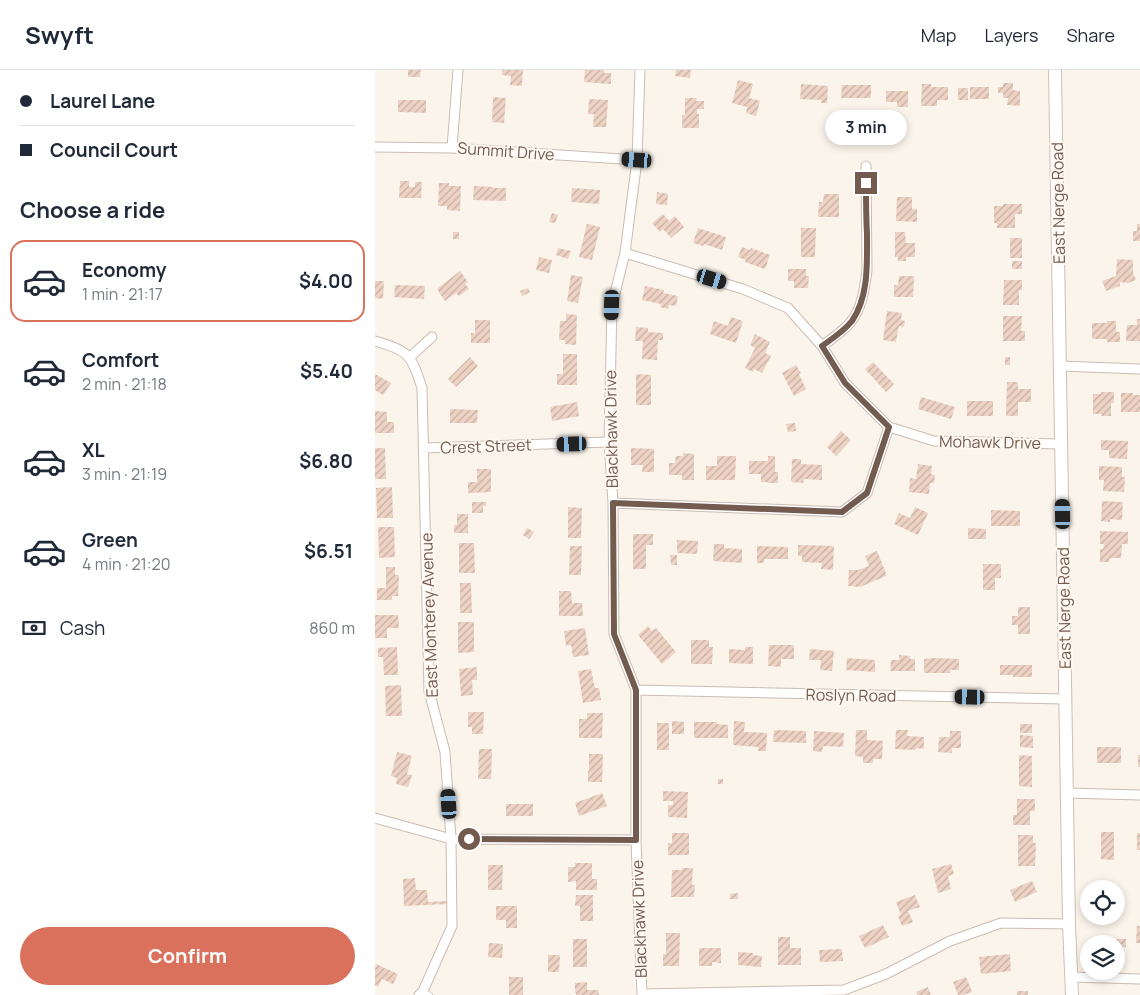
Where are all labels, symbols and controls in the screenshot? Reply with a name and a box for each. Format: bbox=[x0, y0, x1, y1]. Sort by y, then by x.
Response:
text: Swyft bbox=[25, 18, 94, 51]
text: Map bbox=[921, 23, 956, 47]
text: Layers bbox=[984, 23, 1038, 47]
text: Share bbox=[1066, 23, 1115, 47]
text: Laurel Lane bbox=[50, 88, 155, 114]
callout: 3 min bbox=[825, 111, 907, 146]
text: 3 min bbox=[845, 116, 887, 138]
text: Council Court bbox=[50, 137, 178, 163]
street label: Summit Drive bbox=[457, 137, 555, 165]
street label: East Nerge Road bbox=[1046, 142, 1070, 264]
car bbox=[621, 151, 652, 169]
route end bbox=[855, 172, 877, 194]
text: Choose a ride bbox=[20, 195, 165, 225]
text: Economy bbox=[82, 257, 166, 283]
icon: car bbox=[22, 259, 67, 304]
car bbox=[695, 267, 728, 291]
text: $4.00 bbox=[299, 268, 353, 294]
text: 1 min · 21:17 bbox=[82, 283, 163, 305]
car bbox=[603, 290, 620, 320]
text: Comfort bbox=[82, 347, 159, 373]
icon: car bbox=[22, 349, 67, 394]
text: $5.40 bbox=[300, 358, 353, 384]
street label: Blackhawk Drive bbox=[599, 370, 623, 488]
text: 2 min · 21:18 bbox=[82, 373, 167, 395]
street label: Mohawk Drive bbox=[939, 430, 1041, 454]
street label: Crest Street bbox=[440, 433, 532, 459]
car bbox=[556, 436, 587, 452]
text: XL bbox=[82, 437, 105, 463]
icon: car bbox=[22, 439, 67, 484]
text: $6.80 bbox=[299, 448, 353, 474]
text: 3 min · 21:19 bbox=[82, 463, 167, 485]
car bbox=[1055, 499, 1070, 529]
text: Green bbox=[82, 527, 138, 553]
icon: car bbox=[22, 529, 67, 574]
street label: East Monterey Avenue bbox=[415, 532, 443, 698]
text: $6.51 bbox=[304, 538, 353, 564]
street label: East Nerge Road bbox=[1052, 547, 1076, 669]
text: 4 min · 21:20 bbox=[82, 553, 171, 575]
icon: cash bbox=[20, 614, 48, 642]
text: Cash bbox=[60, 615, 105, 641]
text: 860 m bbox=[309, 617, 355, 639]
street label: Roslyn Road bbox=[805, 683, 897, 707]
car bbox=[954, 689, 985, 705]
car bbox=[440, 789, 457, 819]
route start bbox=[458, 828, 480, 850]
street label: Blackhawk Drive bbox=[626, 860, 652, 978]
map controls bbox=[1080, 880, 1125, 980]
button: locate bbox=[1080, 880, 1125, 925]
button: Confirm bbox=[20, 927, 355, 985]
button: layers bbox=[1080, 935, 1125, 980]

